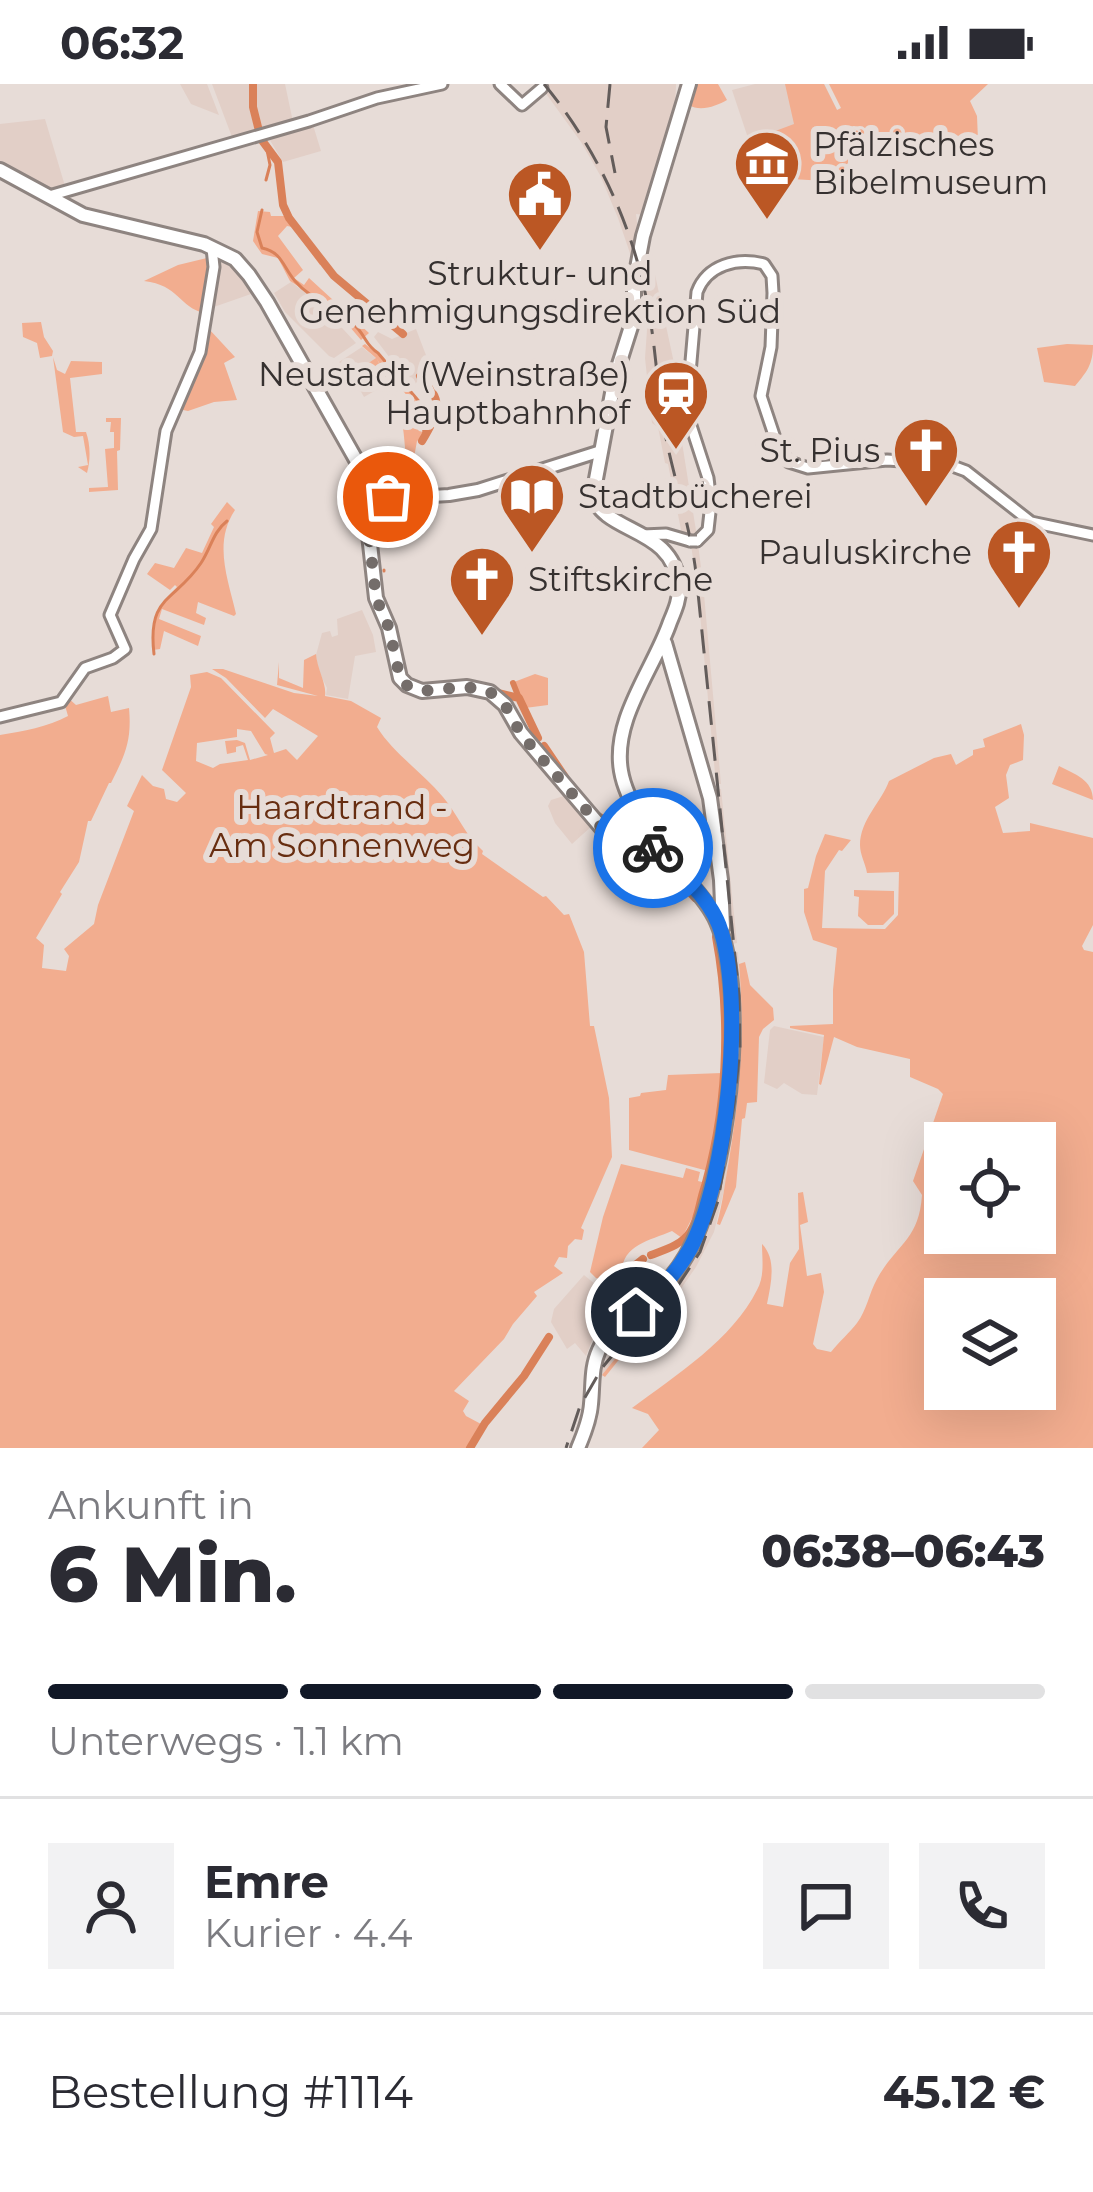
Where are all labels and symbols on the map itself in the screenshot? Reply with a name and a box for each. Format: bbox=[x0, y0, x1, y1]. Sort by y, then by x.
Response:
place label: Pfälzisches Bibelmuseum bbox=[813, 124, 1048, 202]
museum icon: Pfälzisches Bibelmuseum bbox=[732, 128, 802, 222]
public building icon: Struktur- und Genehmigungsdirektion Süd bbox=[505, 159, 575, 253]
place label: Struktur- und Genehmigungsdirektion Süd bbox=[299, 253, 781, 331]
place label: Neustadt (Weinstraße) Hauptbahnhof bbox=[258, 354, 632, 432]
station icon: Neustadt (Weinstraße) Hauptbahnhof bbox=[641, 358, 711, 452]
church icon: St. Pius bbox=[891, 415, 961, 509]
place label: St. Pius bbox=[759, 430, 880, 470]
pin bbox=[337, 446, 439, 548]
library icon: Stadtbücherei bbox=[497, 461, 567, 555]
place label: Stadtbücherei bbox=[578, 476, 813, 516]
church icon: Pauluskirche bbox=[984, 517, 1054, 611]
place label: Pauluskirche bbox=[758, 532, 972, 572]
church icon: Stiftskirche bbox=[447, 544, 517, 638]
place label: Stiftskirche bbox=[528, 559, 713, 599]
park label: Haardtrand - Am Sonnenweg bbox=[209, 787, 475, 865]
courier bbox=[593, 788, 713, 908]
pin bbox=[585, 1261, 687, 1363]

